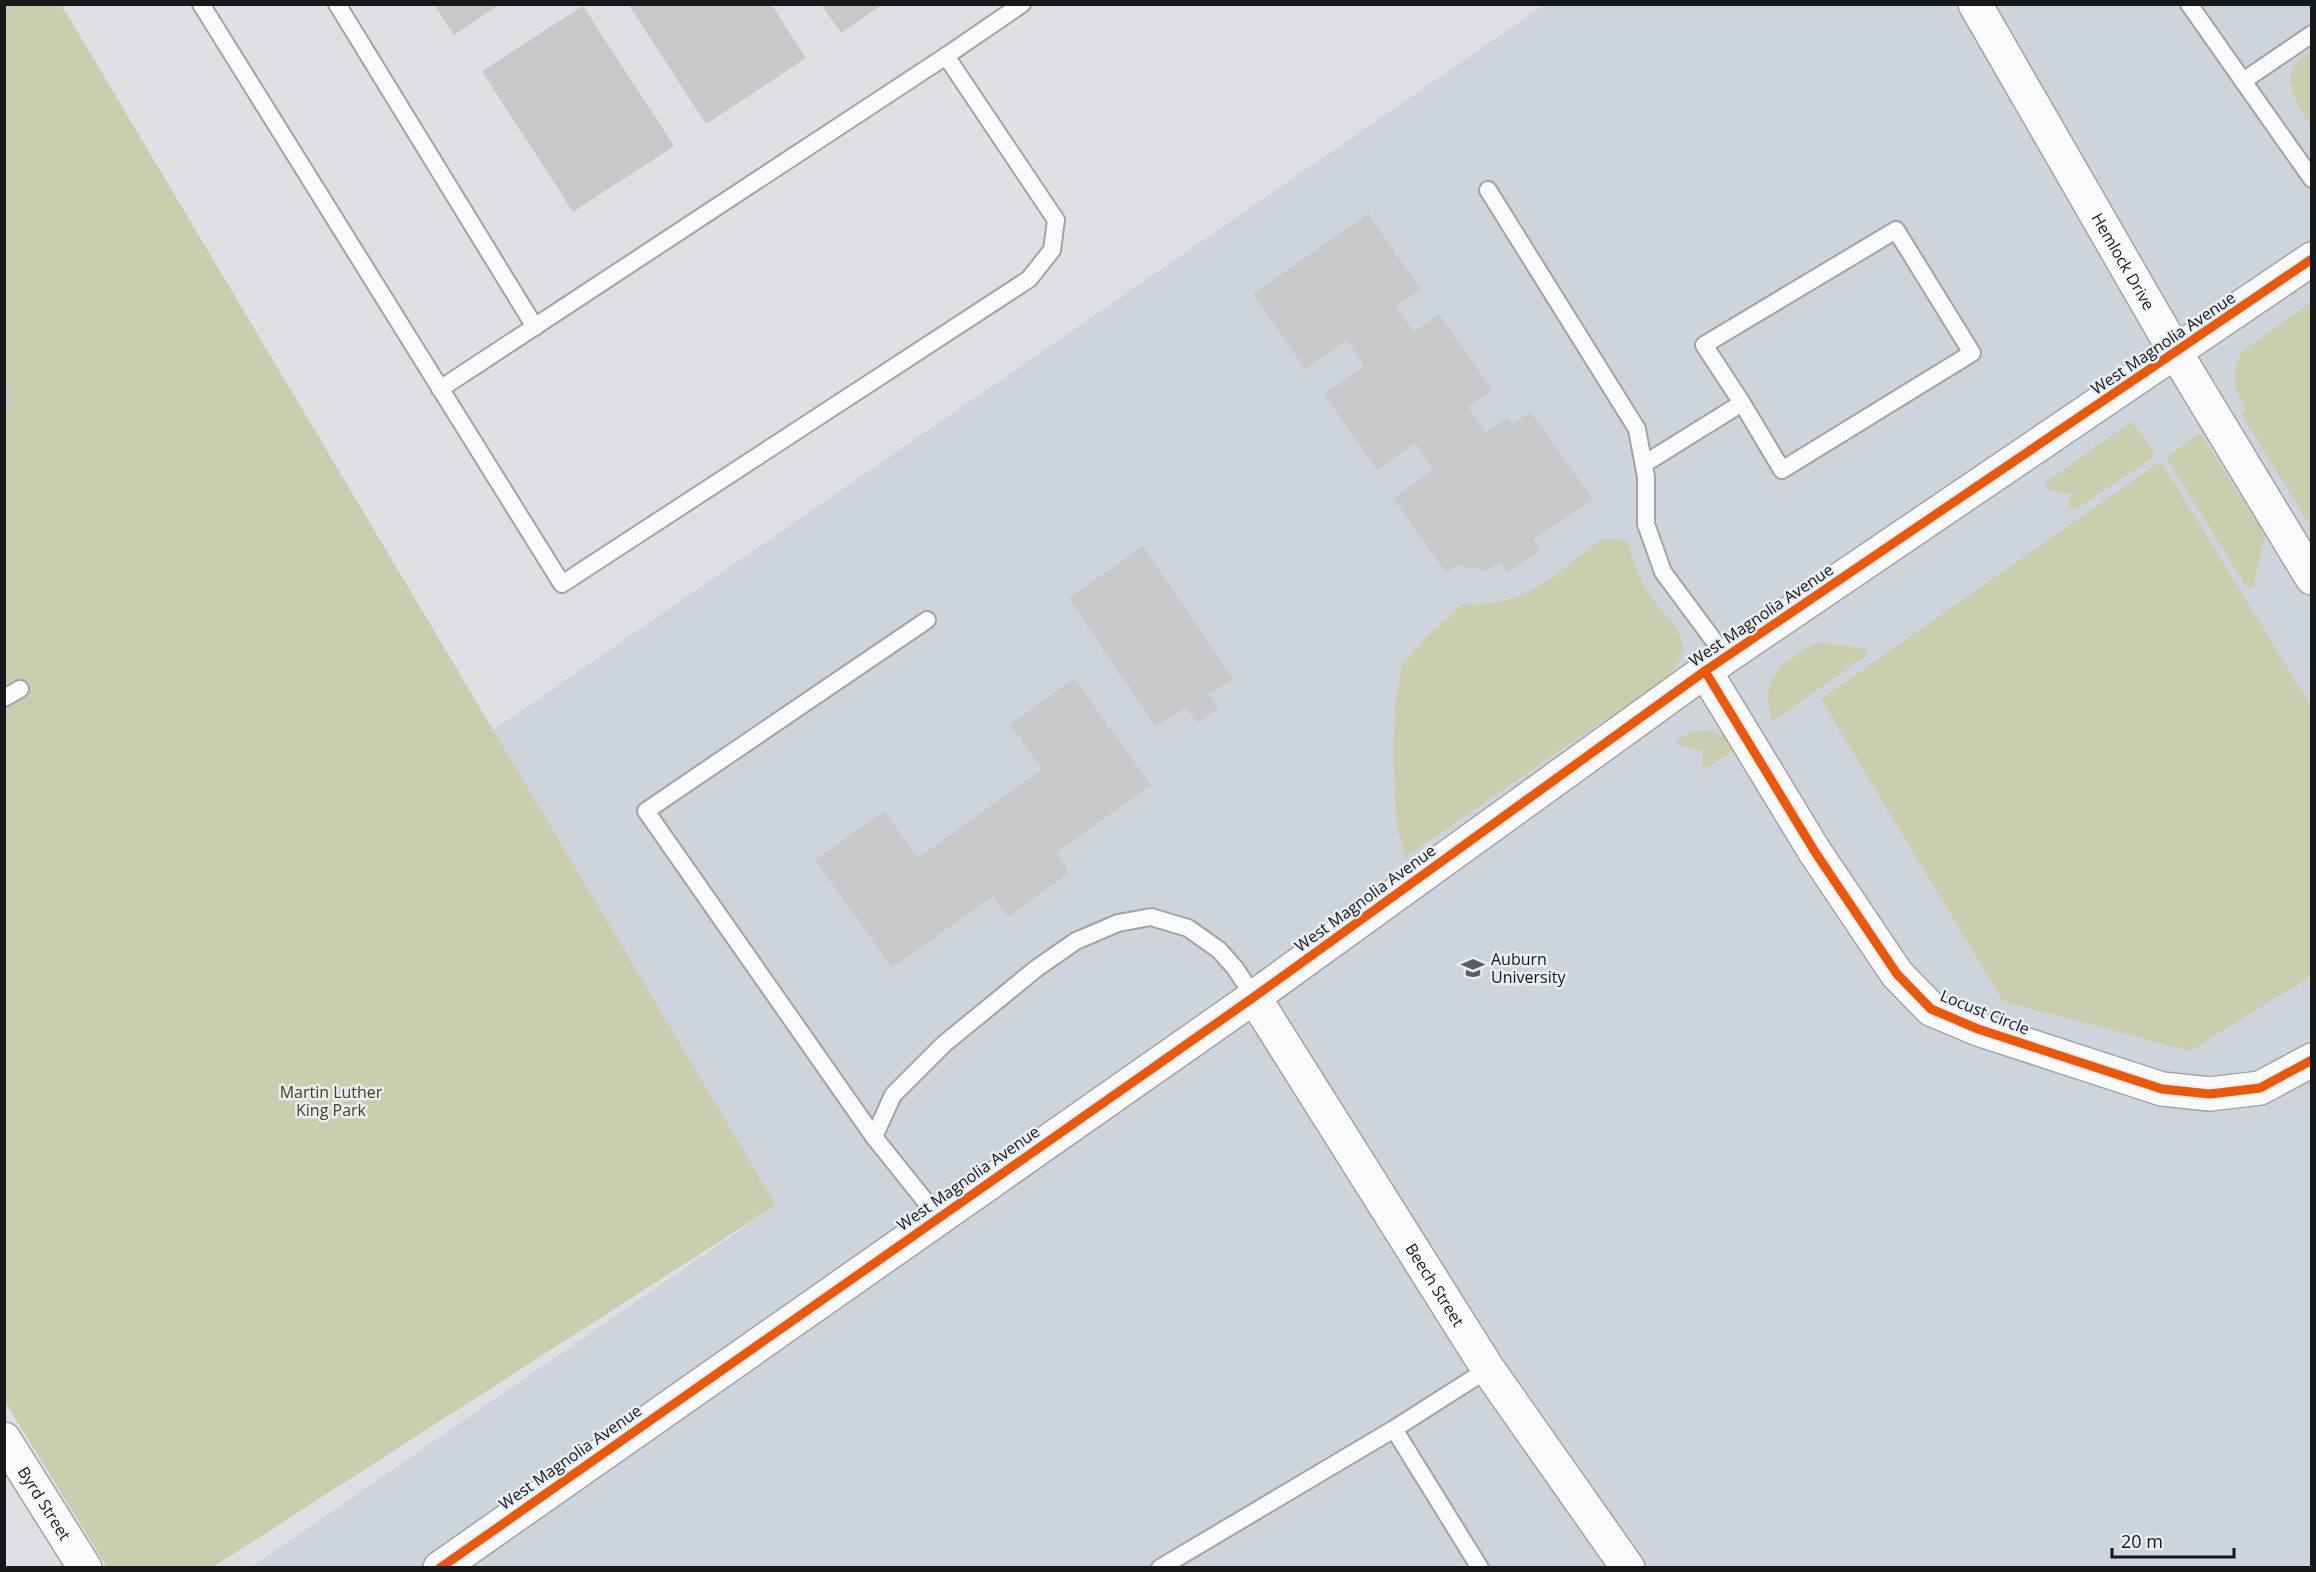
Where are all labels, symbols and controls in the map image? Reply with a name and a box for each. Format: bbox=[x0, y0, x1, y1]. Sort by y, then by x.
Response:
street label: Hemlock Drive bbox=[2087, 209, 2160, 314]
street label: West Magnolia Avenue bbox=[2087, 286, 2239, 400]
street label: West Magnolia Avenue bbox=[1685, 558, 1837, 672]
street label: West Magnolia Avenue bbox=[1290, 839, 1440, 957]
place label: Auburn University bbox=[1491, 948, 1566, 988]
school or university icon: Auburn University bbox=[1460, 955, 1486, 981]
street label: Locust Circle bbox=[1937, 984, 2033, 1040]
park label: Martin Luther King Park bbox=[280, 1081, 383, 1121]
street label: West Magnolia Avenue bbox=[892, 1120, 1044, 1236]
street label: Beech Street bbox=[1401, 1239, 1470, 1331]
street label: West Magnolia Avenue bbox=[494, 1399, 646, 1515]
street label: Byrd Street bbox=[13, 1462, 76, 1545]
scale bar bbox=[2112, 1521, 2234, 1559]
text: 20 m bbox=[2121, 1529, 2163, 1553]

